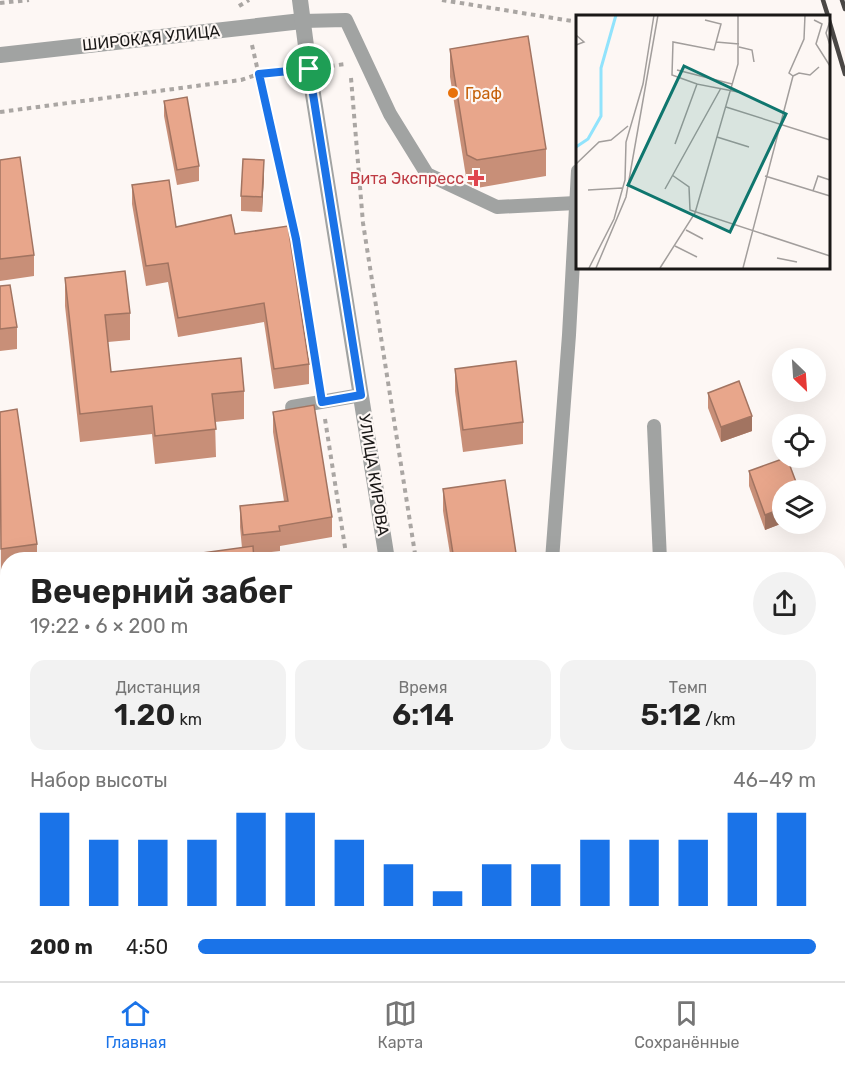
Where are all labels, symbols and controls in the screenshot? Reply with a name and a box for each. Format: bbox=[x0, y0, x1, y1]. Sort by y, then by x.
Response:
inset map bbox=[576, 15, 830, 268]
street label: ШИРОКАЯ УЛИЦА bbox=[81, 21, 221, 55]
pin bbox=[283, 43, 334, 94]
icon: arrive bbox=[292, 52, 325, 85]
place label: Граф bbox=[465, 84, 502, 103]
marker: Граф bbox=[446, 86, 460, 100]
place label: Вита Экспресс bbox=[350, 169, 464, 188]
marker: Вита Экспресс bbox=[469, 171, 483, 185]
north arrow bbox=[772, 348, 826, 402]
map controls bbox=[772, 348, 826, 534]
street label: УЛИЦА КИРОВА bbox=[355, 413, 393, 538]
button: locate bbox=[772, 414, 826, 468]
button: layers bbox=[772, 480, 826, 534]
text: Вечерний забег bbox=[30, 572, 293, 611]
button: share bbox=[753, 572, 816, 635]
text: 19:22 · 6 × 200 m bbox=[30, 614, 188, 638]
text: Дистанция bbox=[115, 678, 201, 697]
text: Время bbox=[399, 678, 447, 697]
text: Темп bbox=[669, 678, 707, 697]
text: 1.20 bbox=[114, 697, 176, 733]
text: 6:14 bbox=[392, 697, 454, 733]
text: 5:12 bbox=[641, 697, 701, 733]
text: km bbox=[176, 710, 202, 729]
text: /km bbox=[701, 710, 735, 729]
text: Набор высоты bbox=[30, 768, 168, 792]
text: 46–49 m bbox=[733, 768, 816, 792]
text: 200 m bbox=[30, 935, 93, 959]
text: 4:50 bbox=[126, 935, 168, 959]
tab: Главная bbox=[106, 997, 166, 1052]
tab: Карта bbox=[377, 997, 423, 1052]
tab: Сохранённые bbox=[634, 997, 739, 1052]

